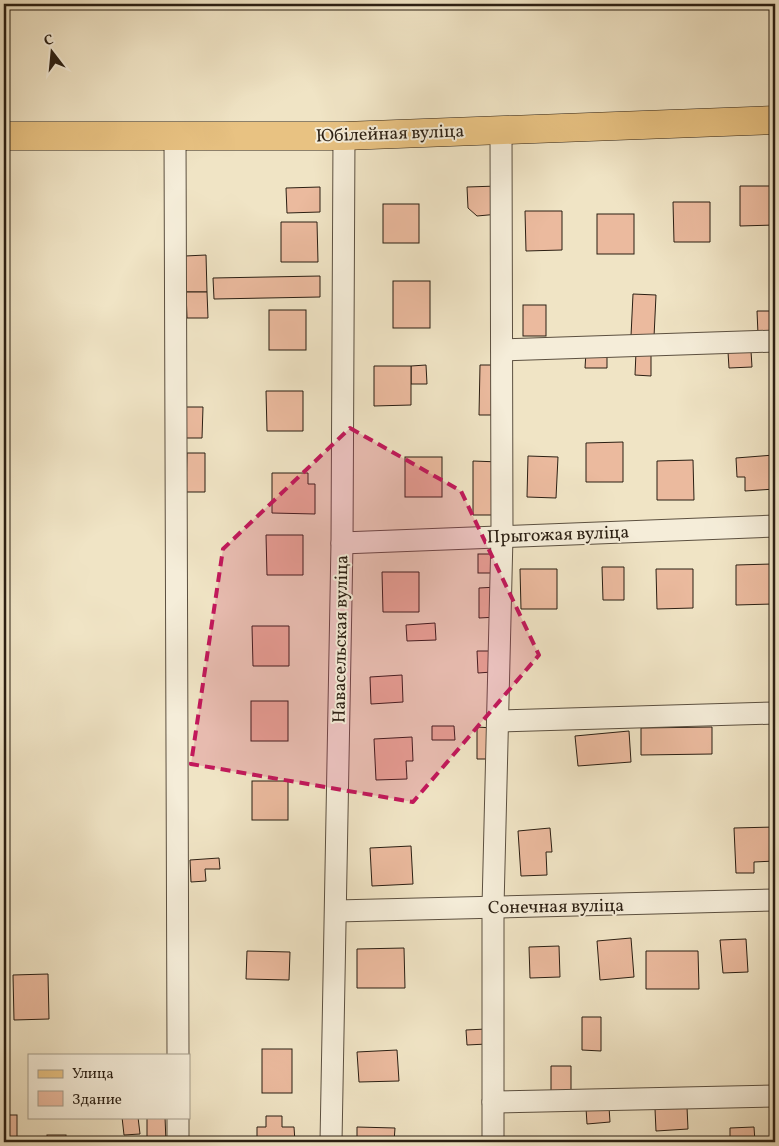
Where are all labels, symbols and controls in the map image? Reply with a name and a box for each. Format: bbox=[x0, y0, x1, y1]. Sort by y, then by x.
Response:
north arrow bbox=[28, 28, 78, 78]
text: С bbox=[42, 31, 56, 51]
street label: Юбілейная вуліца bbox=[315, 119, 465, 150]
street label: Прыгожая вуліца bbox=[486, 521, 630, 550]
street label: Навасельская вуліца bbox=[328, 555, 355, 723]
street label: Сонечная вуліца bbox=[488, 894, 624, 921]
legend bbox=[28, 1054, 190, 1118]
text: Улица bbox=[72, 1064, 114, 1085]
text: Здание bbox=[72, 1090, 122, 1111]

